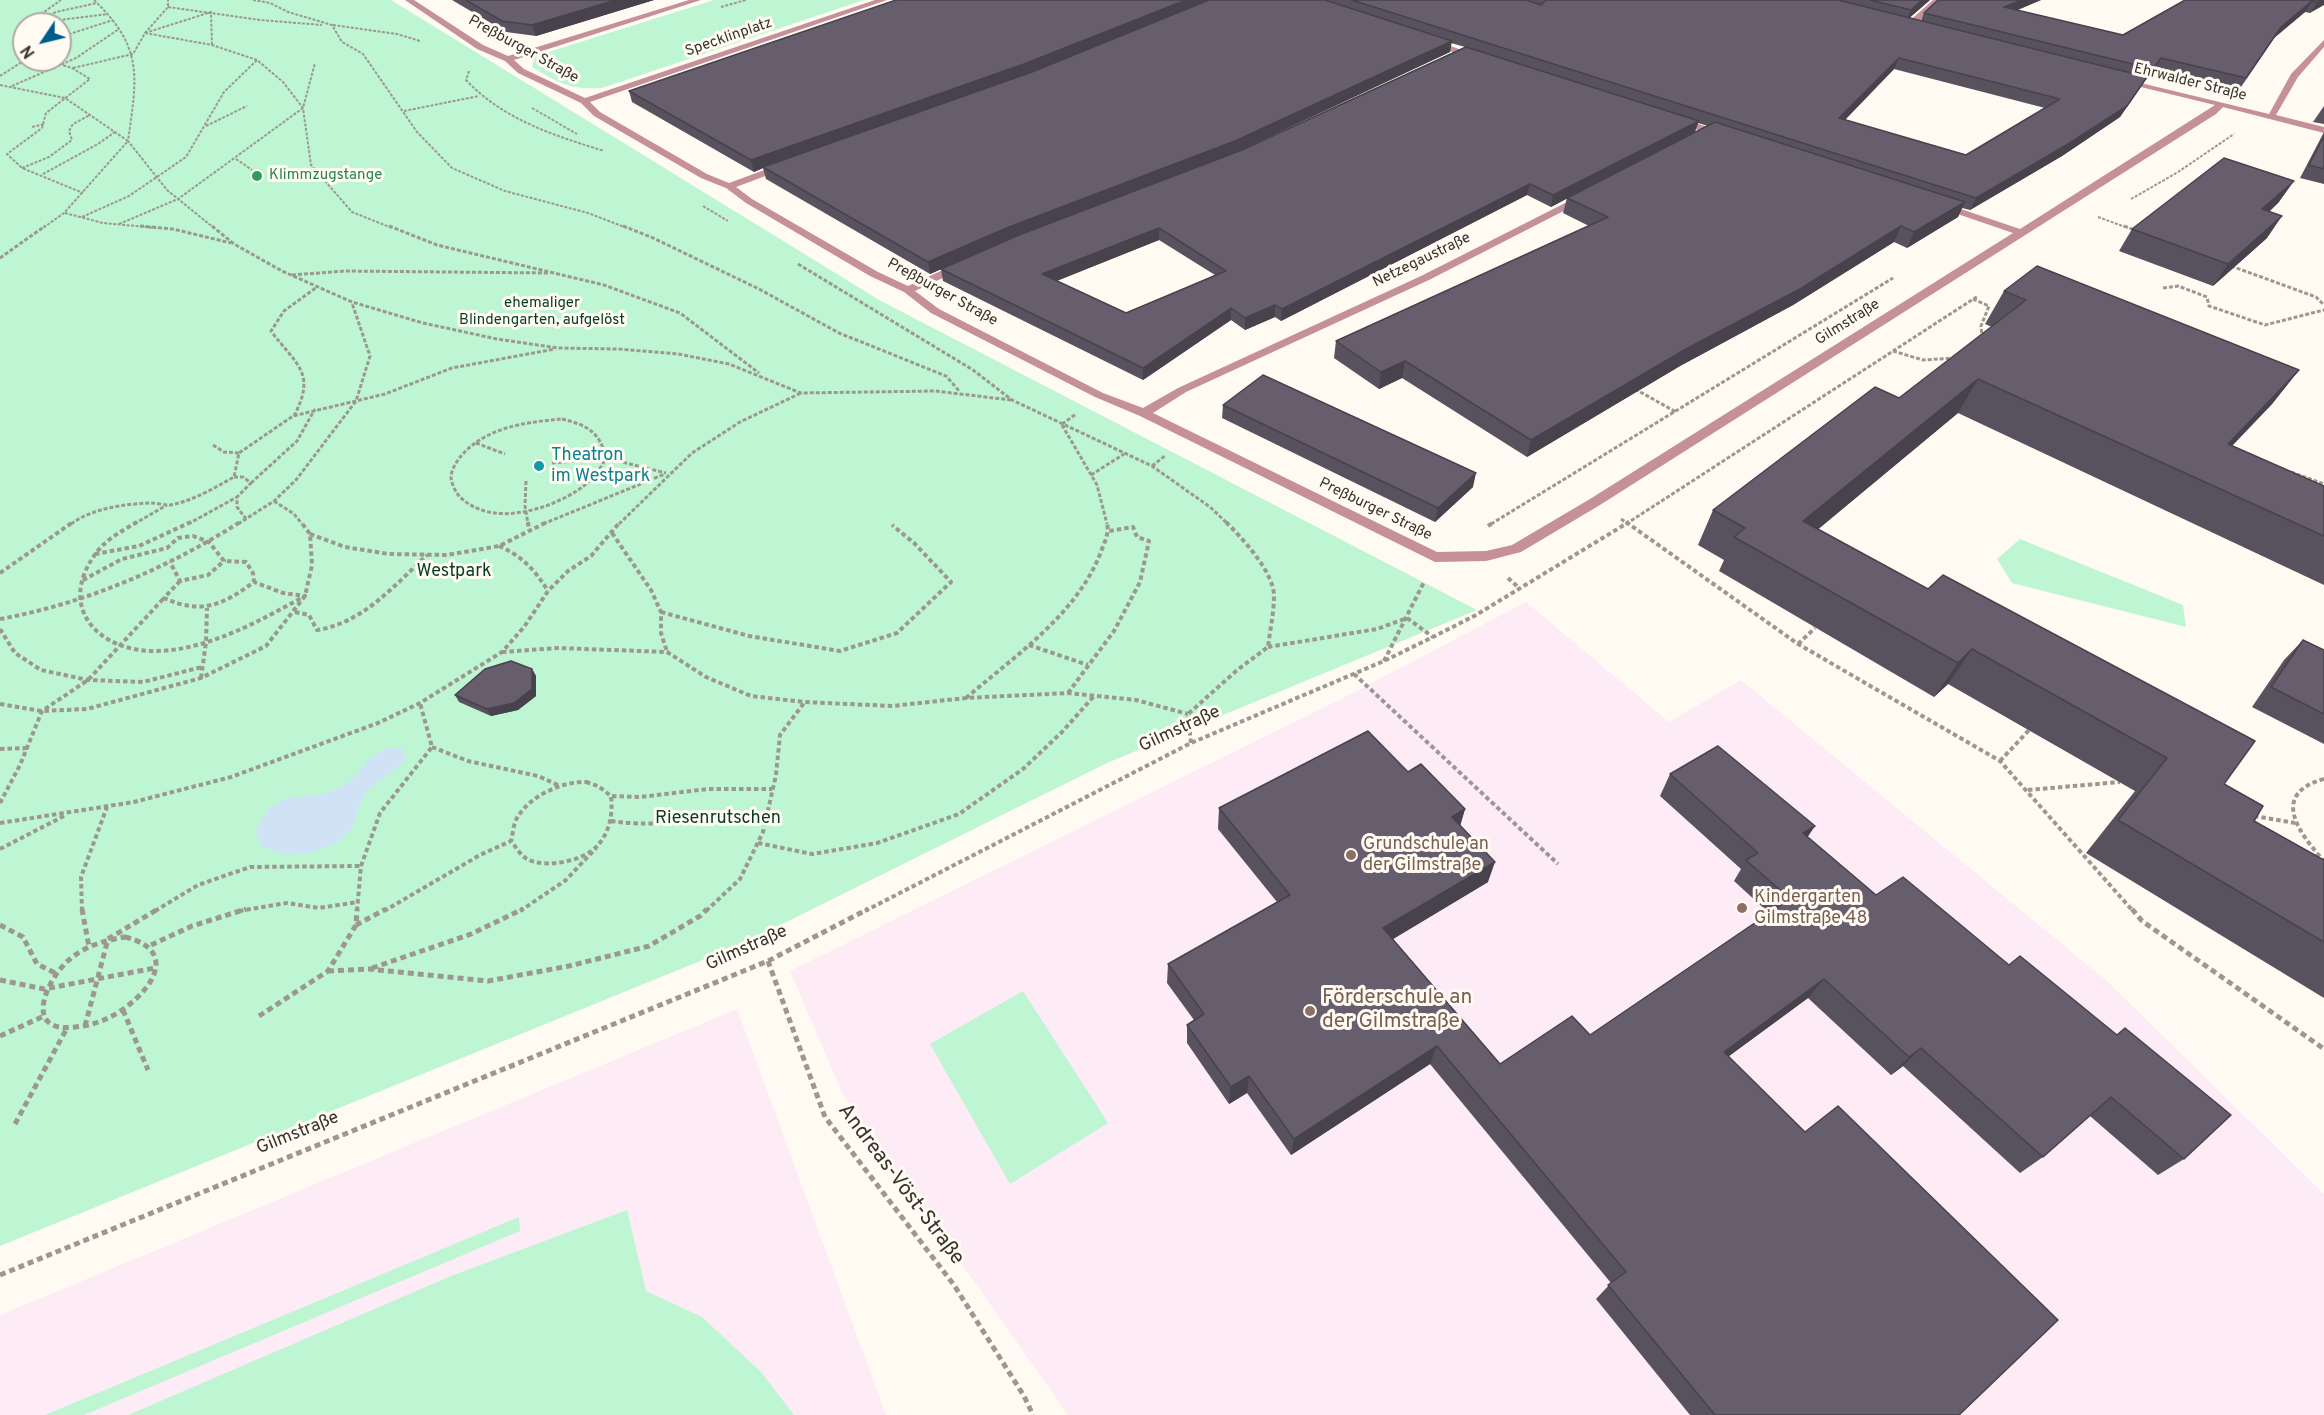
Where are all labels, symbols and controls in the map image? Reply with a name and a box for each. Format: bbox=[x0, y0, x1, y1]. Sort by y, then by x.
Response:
north arrow bbox=[12, 12, 72, 72]
street label: Preßburger Straße bbox=[465, 12, 581, 88]
street label: Specklinplatz bbox=[683, 15, 775, 61]
text: N bbox=[17, 41, 40, 62]
street label: Ehrwalder Straße bbox=[2132, 60, 2248, 106]
place label: Klimmzugstange bbox=[269, 167, 382, 185]
marker: Klimmzugstange bbox=[250, 169, 264, 183]
street label: Netzegaustraße bbox=[1370, 230, 1474, 292]
street label: Preßburger Straße bbox=[884, 255, 1000, 331]
park label: ehemaliger Blindengarten, aufgelöst bbox=[459, 295, 625, 330]
street label: Gilmstraße bbox=[1812, 296, 1884, 350]
place label: Theatron im Westpark bbox=[551, 445, 650, 488]
marker: Theatron im Westpark bbox=[532, 459, 546, 473]
street label: Preßburger Straße bbox=[1316, 475, 1434, 545]
park label: Westpark bbox=[416, 561, 492, 583]
street label: Gilmstraße bbox=[1136, 702, 1224, 758]
park label: Riesenrutschen bbox=[655, 808, 781, 830]
place label: Grundschule an der Gilmstraße bbox=[1363, 834, 1489, 876]
marker: Grundschule an der Gilmstraße bbox=[1344, 848, 1358, 862]
place label: Kindergarten Gilmstraße 48 bbox=[1754, 887, 1867, 930]
marker: Kindergarten Gilmstraße 48 bbox=[1735, 901, 1749, 915]
street label: Gilmstraße bbox=[703, 921, 791, 977]
place label: Förderschule an der Gilmstraße bbox=[1322, 986, 1472, 1036]
marker: Förderschule an der Gilmstraße bbox=[1303, 1004, 1317, 1018]
street label: Andreas-Vöst-Straße bbox=[831, 1099, 969, 1271]
street label: Gilmstraße bbox=[254, 1108, 342, 1160]

